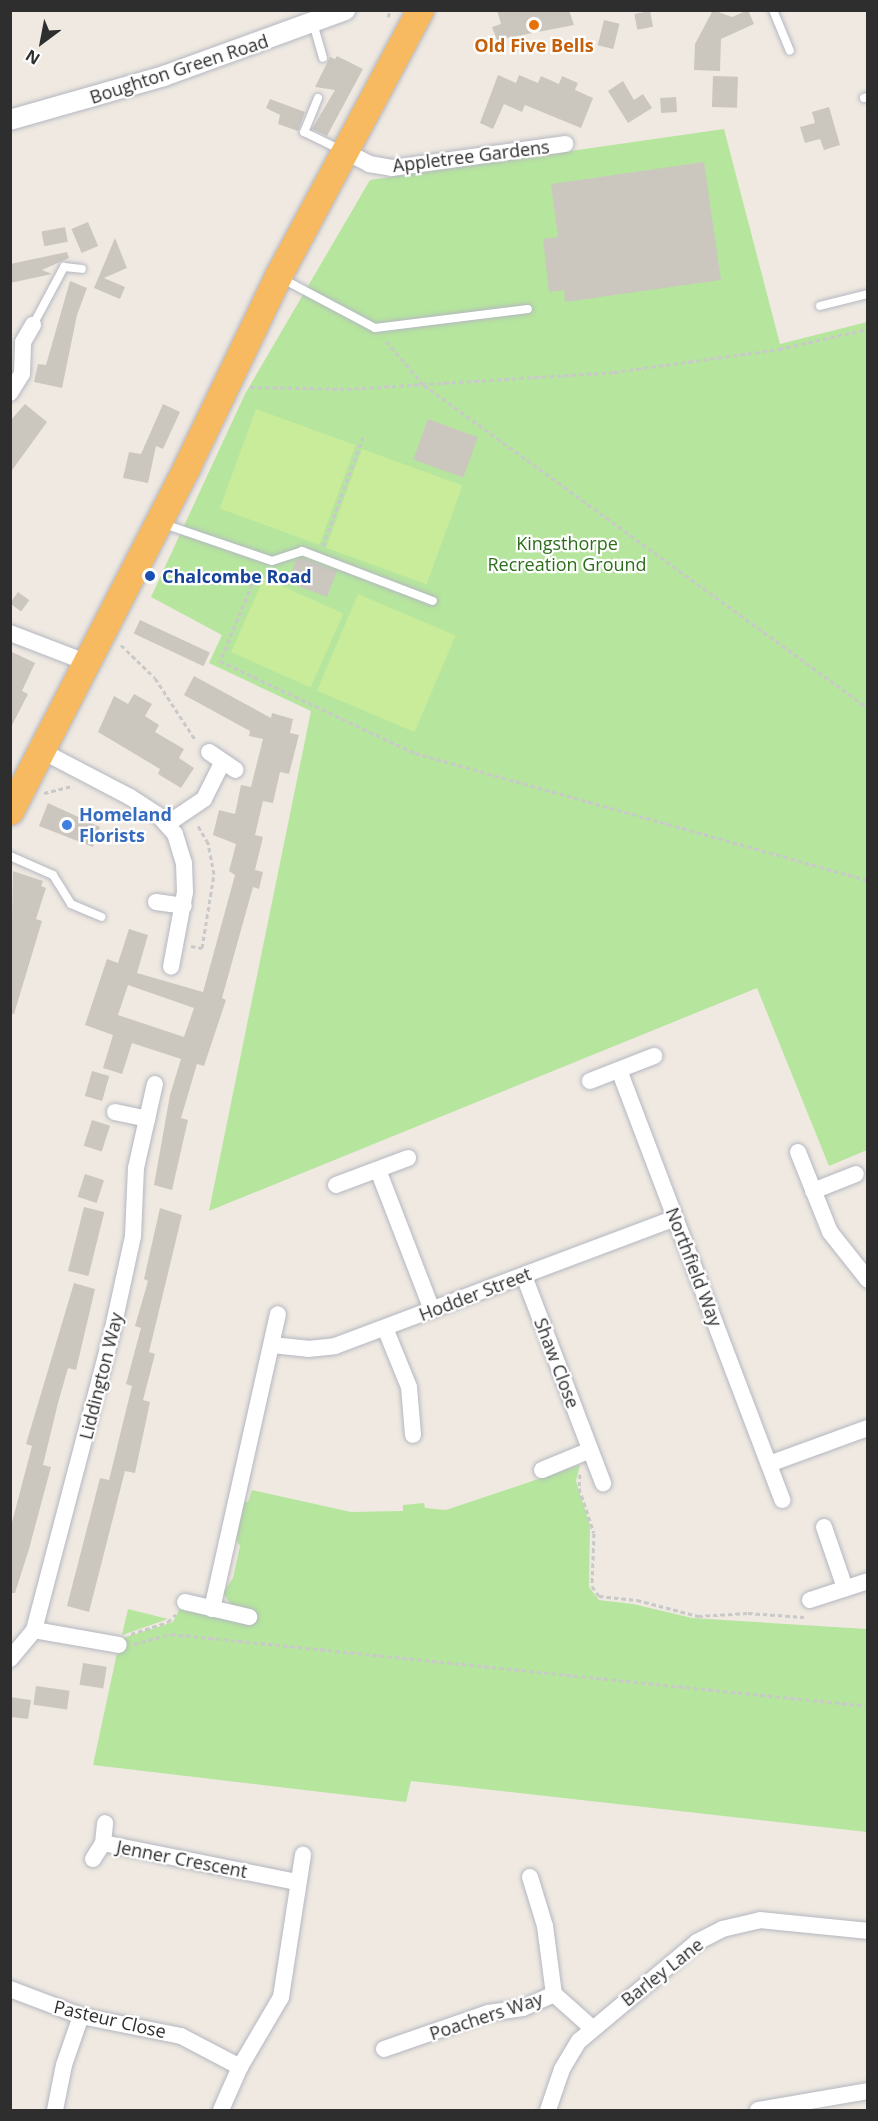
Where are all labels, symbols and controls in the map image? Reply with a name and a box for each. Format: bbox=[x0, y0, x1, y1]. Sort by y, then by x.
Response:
north arrow bbox=[12, 12, 72, 72]
marker: Old Five Bells bbox=[527, 18, 541, 32]
street label: Boughton Green Road bbox=[87, 30, 271, 108]
place label: Old Five Bells bbox=[474, 34, 594, 56]
text: N bbox=[21, 44, 44, 70]
street label: Appletree Gardens bbox=[391, 136, 551, 176]
park label: Kingsthorpe Recreation Ground bbox=[487, 533, 647, 576]
place label: Chalcombe Road bbox=[162, 565, 312, 587]
marker: Chalcombe Road bbox=[143, 569, 157, 583]
place label: Homeland Florists bbox=[79, 804, 172, 846]
marker: Homeland Florists bbox=[60, 818, 74, 832]
street label: Northfield Way bbox=[661, 1204, 727, 1330]
street label: Hodder Street bbox=[416, 1263, 534, 1325]
street label: Liddington Way bbox=[75, 1310, 127, 1442]
street label: Shaw Close bbox=[530, 1315, 584, 1411]
street label: Jenner Crescent bbox=[115, 1836, 249, 1882]
street label: Barley Lane bbox=[617, 1933, 707, 2011]
street label: Poachers Way bbox=[427, 1988, 545, 2044]
street label: Pasteur Close bbox=[52, 1996, 168, 2042]

